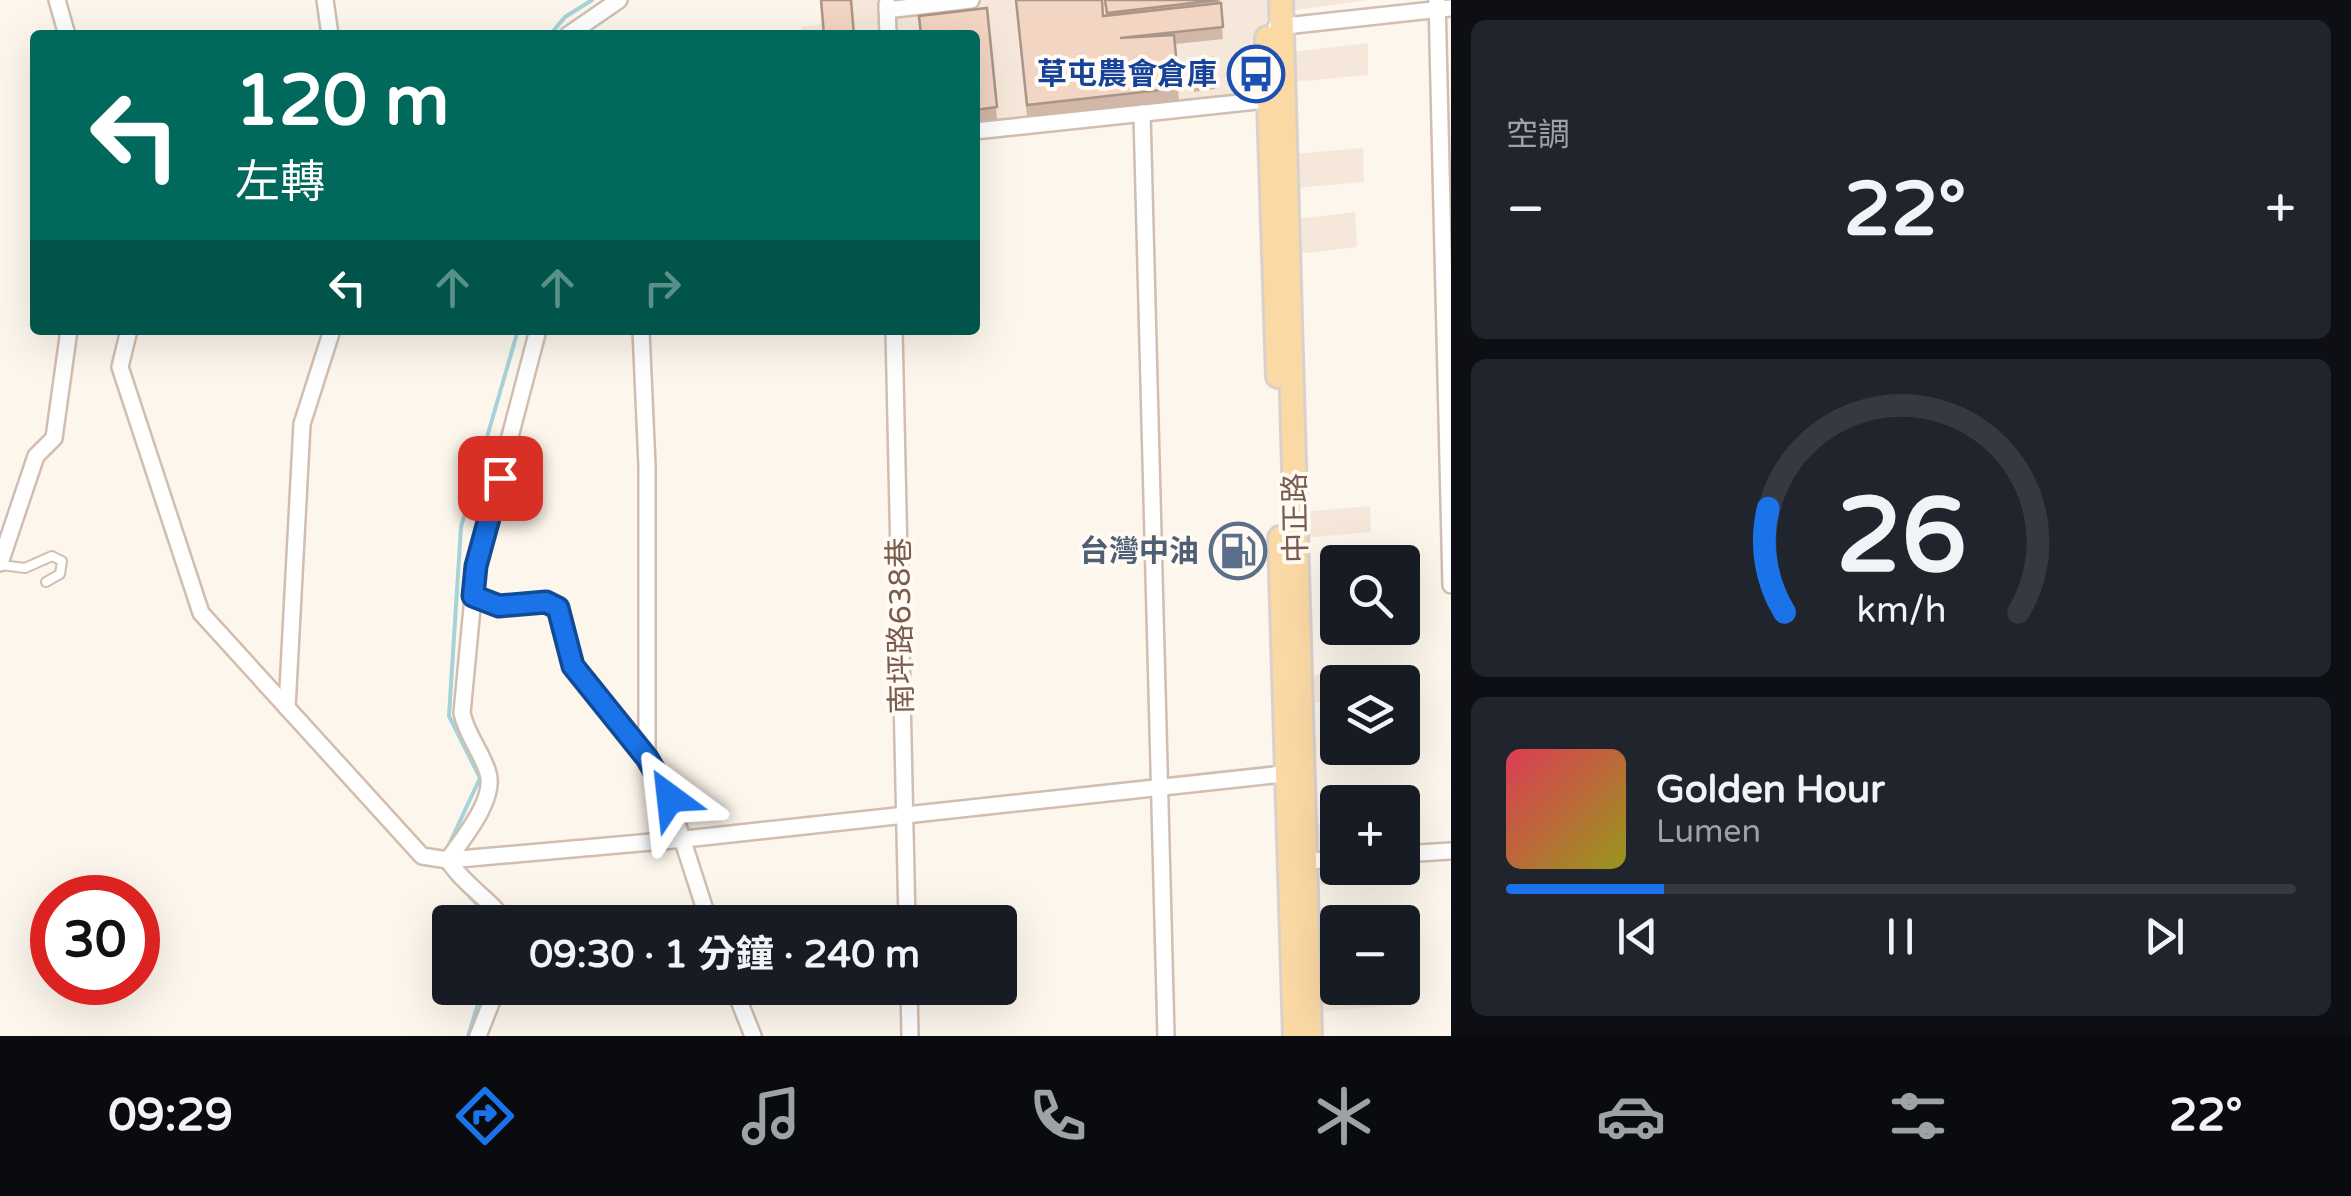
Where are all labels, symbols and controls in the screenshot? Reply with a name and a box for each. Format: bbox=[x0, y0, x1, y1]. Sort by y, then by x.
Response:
bus stop icon: 草屯農會倉庫 bbox=[1226, 44, 1286, 104]
place label: 草屯農會倉庫 bbox=[1037, 56, 1217, 93]
text: 120 m bbox=[235, 60, 449, 144]
icon: left bbox=[70, 70, 200, 200]
text: 空調 bbox=[1506, 116, 1570, 154]
text: 左轉 bbox=[235, 156, 325, 210]
text: 22° bbox=[1844, 165, 1966, 255]
text: − bbox=[1506, 177, 1545, 243]
text: + bbox=[2265, 177, 2296, 243]
icon: left bbox=[320, 260, 375, 315]
icon: ahead bbox=[425, 260, 480, 315]
icon: ahead bbox=[530, 260, 585, 315]
icon: right bbox=[635, 260, 690, 315]
pin bbox=[458, 436, 543, 521]
icon: arrive bbox=[473, 451, 528, 506]
street label: 中正路 bbox=[1277, 473, 1315, 563]
text: 26 bbox=[1836, 475, 1966, 600]
fuel station icon: 台灣中油 bbox=[1208, 521, 1268, 581]
place label: 台灣中油 bbox=[1079, 533, 1199, 570]
street label: 南坪路638巷 bbox=[881, 537, 921, 715]
map controls bbox=[1320, 545, 1420, 1005]
button: search bbox=[1320, 545, 1420, 645]
text: km/h bbox=[1856, 589, 1946, 632]
button: layers bbox=[1320, 665, 1420, 765]
position arrow bbox=[618, 746, 722, 850]
text: Golden Hour bbox=[1656, 767, 1885, 813]
button: + bbox=[1320, 785, 1420, 885]
text: Lumen bbox=[1656, 813, 1761, 851]
speed limit sign: 30 bbox=[30, 875, 160, 1005]
button: − bbox=[1320, 905, 1420, 1005]
icon: previous bbox=[1610, 909, 1665, 964]
icon: pause bbox=[1873, 909, 1928, 964]
icon: next bbox=[2137, 909, 2192, 964]
text: 09:30 · 1 分鐘 · 240 m bbox=[529, 932, 920, 978]
icon: directions bbox=[450, 1081, 520, 1151]
icon: music bbox=[736, 1081, 806, 1151]
icon: phone bbox=[1023, 1081, 1093, 1151]
icon: climate bbox=[1309, 1081, 1379, 1151]
icon: car bbox=[1596, 1081, 1666, 1151]
icon: filters bbox=[1883, 1081, 1953, 1151]
text: 09:29 bbox=[108, 1089, 233, 1143]
text: 22° bbox=[2169, 1089, 2243, 1143]

